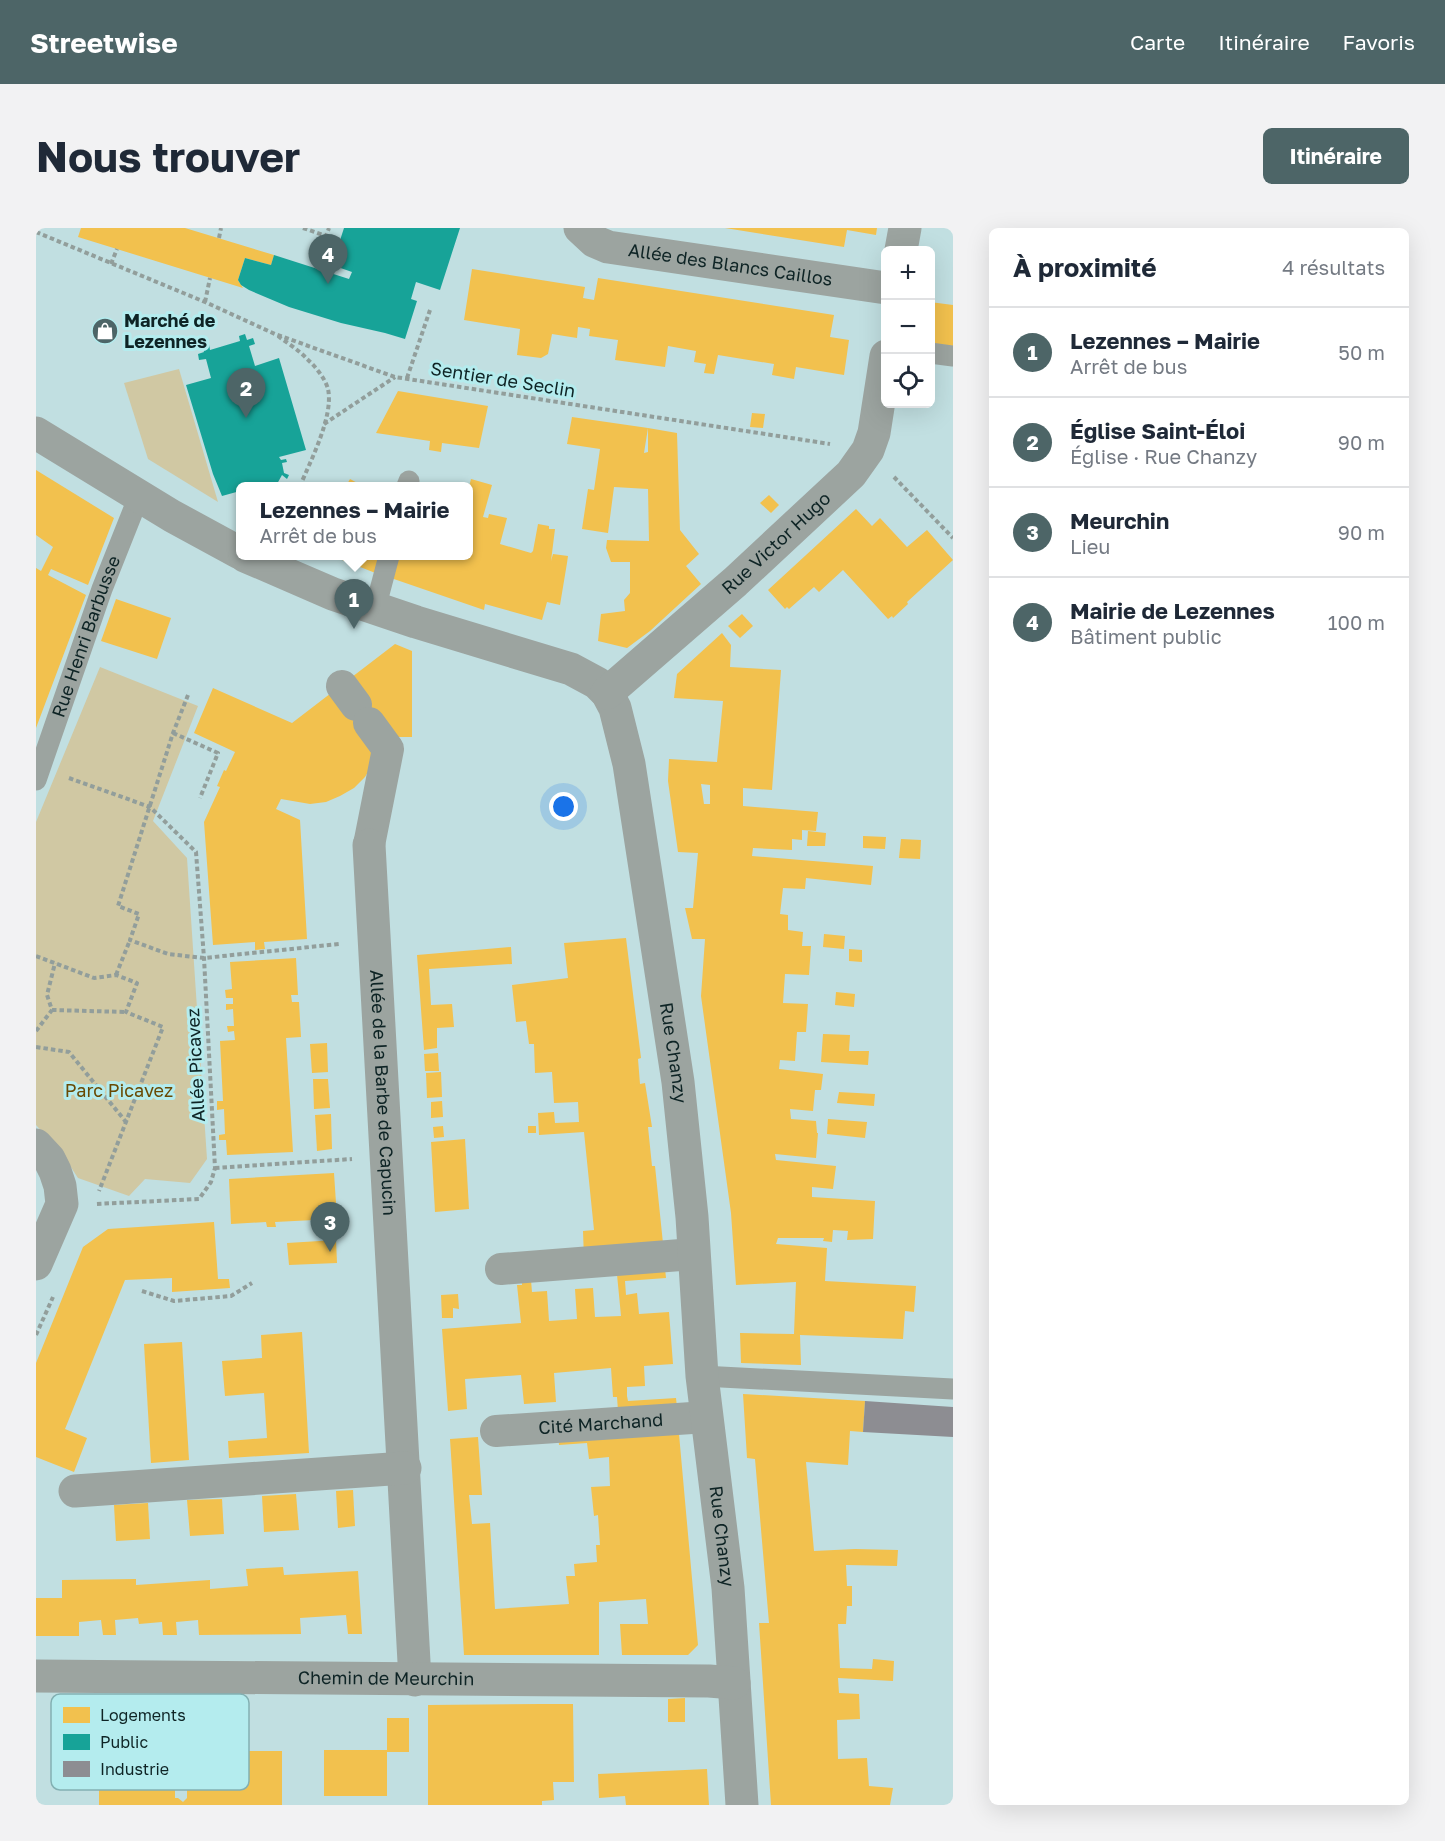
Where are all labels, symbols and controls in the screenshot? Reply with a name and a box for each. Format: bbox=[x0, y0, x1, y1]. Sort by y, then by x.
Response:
text: Streetwise bbox=[30, 26, 178, 59]
text: Carte bbox=[1130, 29, 1185, 55]
text: Itinéraire bbox=[1218, 29, 1310, 55]
text: Favoris bbox=[1343, 29, 1415, 55]
button: Itinéraire bbox=[1263, 128, 1409, 184]
text: Nous trouver bbox=[36, 131, 300, 181]
pin: 4 bbox=[308, 235, 348, 284]
street label: Allée des Blancs Caillos bbox=[627, 238, 834, 290]
map controls bbox=[881, 246, 935, 408]
button: + bbox=[881, 246, 935, 300]
text: À proximité bbox=[1013, 252, 1157, 283]
text: 4 résultats bbox=[1282, 255, 1385, 279]
button: − bbox=[881, 300, 935, 354]
place label: Marché de Lezennes bbox=[124, 309, 216, 352]
shop icon: Marché de Lezennes bbox=[90, 316, 120, 346]
text: Lezennes – Mairie bbox=[1070, 327, 1260, 354]
text: 1 bbox=[1027, 340, 1038, 364]
text: 50 m bbox=[1338, 340, 1385, 364]
button: locate bbox=[881, 354, 935, 408]
text: Arrêt de bus bbox=[1070, 354, 1187, 378]
street label: Sentier de Seclin bbox=[429, 357, 577, 401]
pin: 2 bbox=[226, 368, 266, 418]
text: Église Saint-Éloi bbox=[1070, 417, 1245, 444]
text: 2 bbox=[1026, 430, 1039, 454]
text: 90 m bbox=[1338, 430, 1385, 454]
text: Église · Rue Chanzy bbox=[1070, 444, 1257, 468]
popup bbox=[236, 482, 473, 560]
street label: Rue Victor Hugo bbox=[717, 487, 835, 598]
text: Lezennes – Mairie bbox=[259, 496, 450, 523]
text: Meurchin bbox=[1070, 507, 1169, 534]
text: 3 bbox=[1026, 520, 1039, 544]
text: 90 m bbox=[1338, 520, 1385, 544]
text: Arrêt de bus bbox=[259, 523, 377, 547]
text: Lieu bbox=[1070, 534, 1110, 558]
street label: Rue Henri Barbusse bbox=[47, 552, 124, 720]
pin: 1 bbox=[334, 580, 374, 629]
text: Mairie de Lezennes bbox=[1070, 597, 1275, 624]
text: 4 bbox=[1026, 610, 1039, 634]
text: 100 m bbox=[1328, 610, 1385, 634]
text: Bâtiment public bbox=[1070, 624, 1222, 648]
your location bbox=[549, 792, 578, 821]
street label: Allée de la Barbe de Capucin bbox=[366, 969, 401, 1216]
street label: Rue Chanzy bbox=[656, 1001, 692, 1104]
street label: Allée Picavez bbox=[181, 1008, 209, 1123]
park label: Parc Picavez bbox=[65, 1079, 173, 1101]
pin: 3 bbox=[310, 1202, 350, 1252]
street label: Cité Marchand bbox=[538, 1408, 664, 1438]
street label: Rue Chanzy bbox=[706, 1484, 740, 1588]
street label: Chemin de Meurchin bbox=[298, 1666, 474, 1689]
legend bbox=[51, 1694, 249, 1790]
text: Logements bbox=[100, 1705, 186, 1725]
text: Public bbox=[100, 1732, 148, 1752]
text: Industrie bbox=[100, 1759, 169, 1779]

